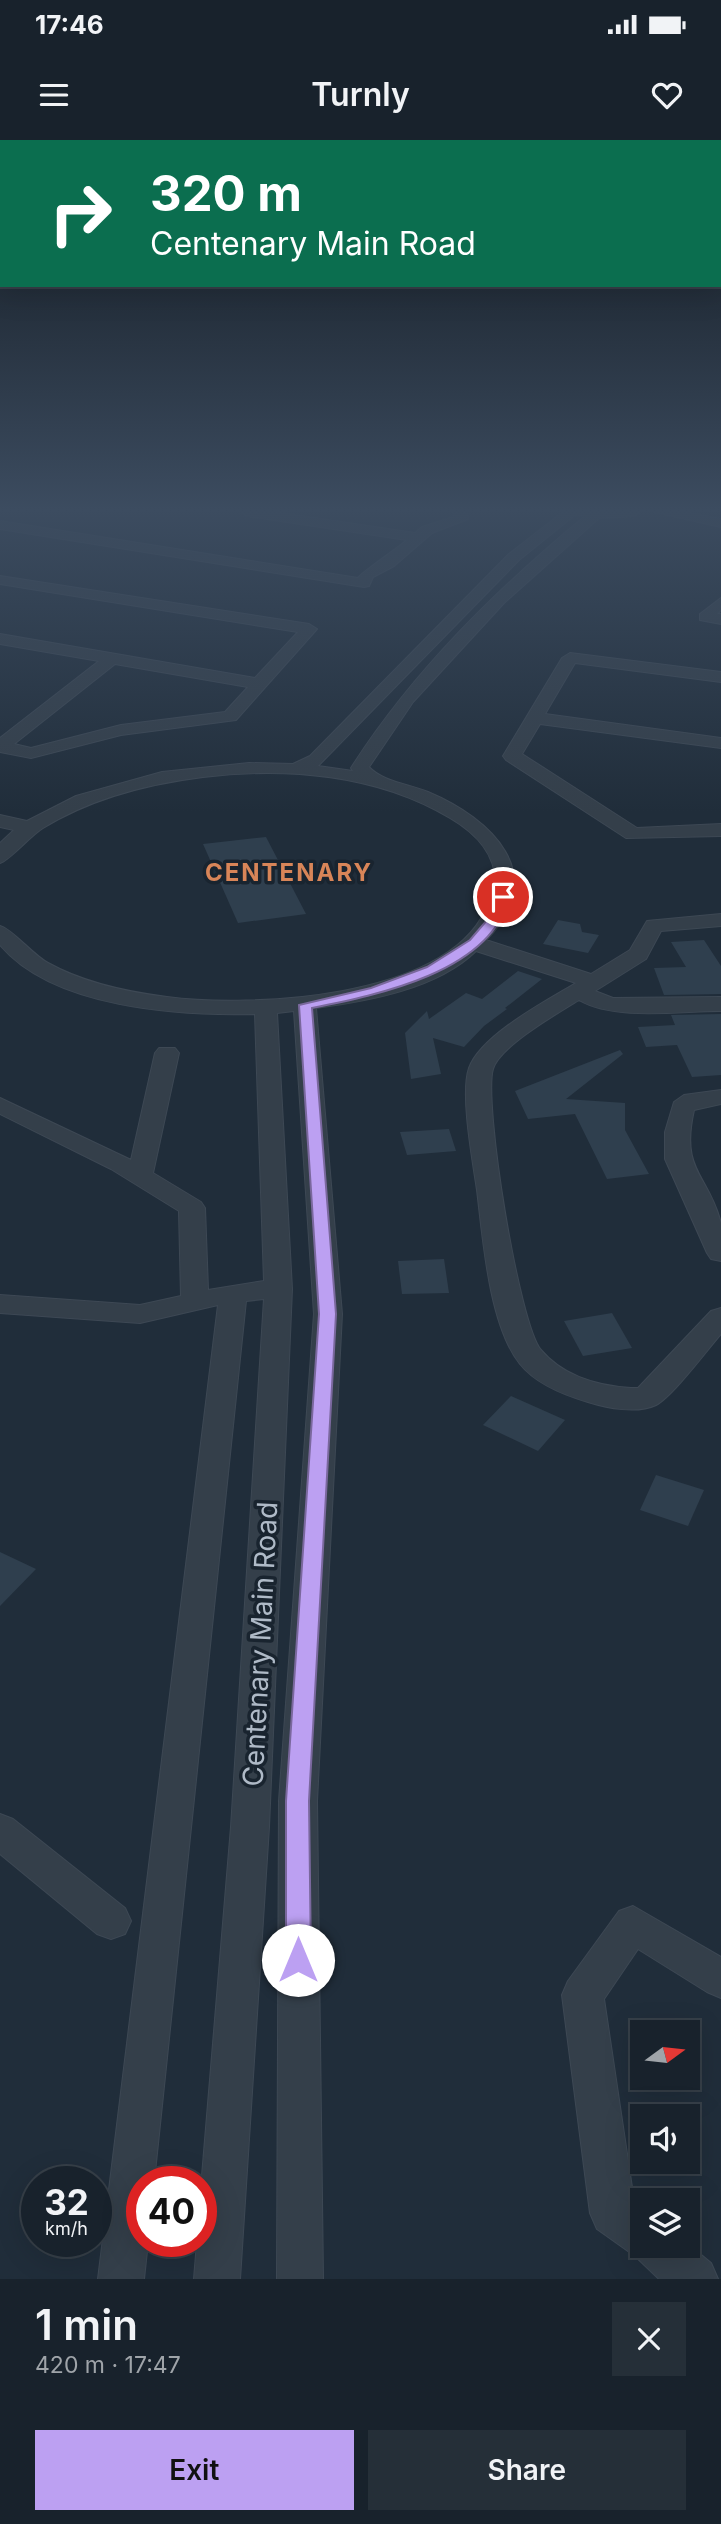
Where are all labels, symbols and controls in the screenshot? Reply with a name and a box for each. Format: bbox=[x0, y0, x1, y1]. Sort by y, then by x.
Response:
text: 17:46 bbox=[35, 9, 104, 40]
text: Turnly bbox=[311, 75, 410, 114]
icon: menu bbox=[35, 76, 73, 114]
icon: heart bbox=[648, 76, 686, 114]
text: 320 m bbox=[150, 164, 302, 223]
icon: right bbox=[35, 168, 126, 259]
text: Centenary Main Road bbox=[150, 224, 476, 263]
district label: CENTENARY bbox=[205, 858, 373, 887]
pin bbox=[473, 867, 533, 927]
icon: arrive bbox=[484, 878, 522, 916]
street label: Centenary Main Road bbox=[236, 1501, 284, 1787]
position arrow bbox=[261, 1923, 335, 1997]
north arrow bbox=[630, 2020, 700, 2090]
map controls bbox=[630, 2020, 700, 2258]
button: sound bbox=[630, 2104, 700, 2174]
speed limit sign: 40 bbox=[126, 2166, 217, 2257]
text: 32 bbox=[44, 2181, 89, 2223]
button: layers bbox=[630, 2188, 700, 2258]
text: km/h bbox=[45, 2218, 88, 2239]
text: 1 min bbox=[35, 2299, 138, 2350]
button: close bbox=[612, 2302, 686, 2376]
text: 420 m · 17:47 bbox=[35, 2351, 181, 2379]
button: Exit bbox=[35, 2430, 354, 2510]
button: Share bbox=[368, 2430, 686, 2510]

